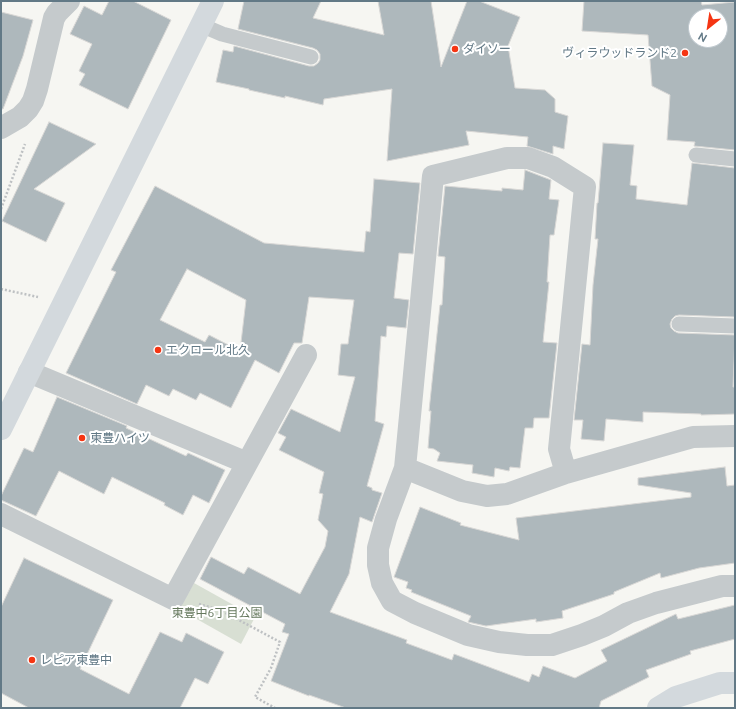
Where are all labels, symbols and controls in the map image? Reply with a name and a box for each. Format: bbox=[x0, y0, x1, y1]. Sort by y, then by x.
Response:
north arrow bbox=[688, 8, 728, 48]
text: N bbox=[696, 30, 709, 45]
place label: ダイソー bbox=[463, 42, 511, 56]
marker: ダイソー bbox=[450, 44, 460, 54]
place label: ヴィラウッドランド2 bbox=[562, 46, 677, 60]
marker: ヴィラウッドランド2 bbox=[680, 48, 690, 58]
place label: エクロール北久 bbox=[166, 343, 250, 357]
marker: エクロール北久 bbox=[153, 345, 163, 355]
place label: 東豊ハイツ bbox=[90, 431, 150, 445]
marker: 東豊ハイツ bbox=[77, 433, 87, 443]
park label: 東豊中6丁目公園 bbox=[172, 606, 262, 620]
place label: レピア東豊中 bbox=[40, 653, 112, 667]
marker: レピア東豊中 bbox=[27, 655, 37, 665]

